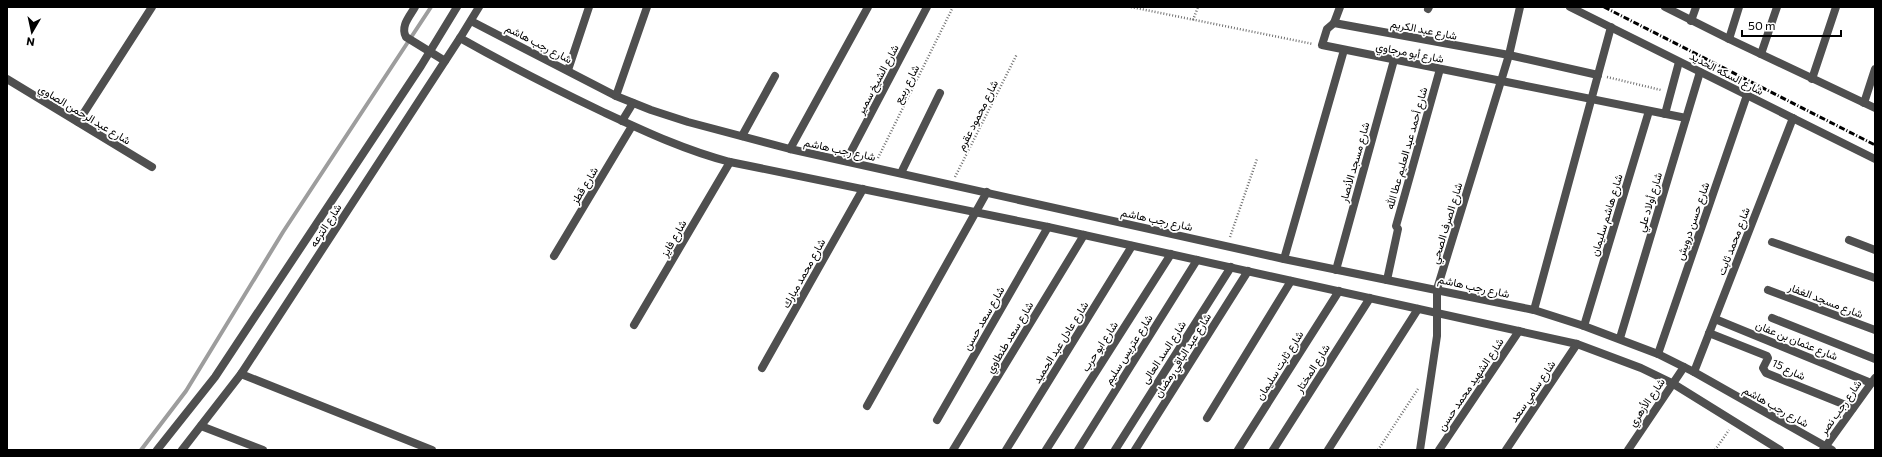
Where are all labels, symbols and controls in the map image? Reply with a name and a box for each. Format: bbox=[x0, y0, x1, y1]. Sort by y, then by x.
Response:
north arrow bbox=[12, 12, 52, 52]
scale bar bbox=[1742, 12, 1841, 38]
street label: شارع عبد الكريم bbox=[1389, 16, 1459, 44]
text: 50 m bbox=[1748, 18, 1776, 32]
street label: شارع رجب هاشم bbox=[503, 21, 575, 67]
text: N bbox=[25, 35, 35, 49]
street label: شارع أبو مرجاوي bbox=[1374, 39, 1446, 69]
street label: شارع الشيخ سمير bbox=[853, 42, 903, 118]
street label: شارع السكه الحديد bbox=[1687, 49, 1766, 99]
street label: شارع ربيع bbox=[891, 62, 923, 107]
street label: شارع محمود عقرم bbox=[954, 77, 1002, 153]
street label: شارع عبد الرحمن الصاوي bbox=[34, 81, 134, 150]
street label: شارع أحمد عبد العليم عطا الله bbox=[1382, 85, 1432, 211]
street label: شارع مسجد الأنصار bbox=[1336, 120, 1374, 205]
street label: شارع رجب هاشم bbox=[803, 135, 877, 165]
street label: شارع قطز bbox=[567, 164, 602, 208]
street label: شارع أولاد علي bbox=[1634, 170, 1668, 235]
street label: شارع هاشم سليمان bbox=[1587, 172, 1627, 258]
street label: شارع الصرف الصحي bbox=[1427, 180, 1468, 266]
street label: شارع حسن درويش bbox=[1673, 180, 1713, 262]
street label: شارع الترعه bbox=[306, 201, 346, 250]
street label: شارع رجب هاشم bbox=[1120, 205, 1194, 235]
street label: شارع محمد ثابت bbox=[1714, 205, 1754, 278]
street label: شارع فايز bbox=[657, 217, 691, 261]
street label: شارع محمد مبارك bbox=[779, 236, 829, 311]
street label: شارع رجب هاشم bbox=[1437, 272, 1511, 302]
street label: شارع مسجد الغفار bbox=[1785, 279, 1865, 322]
street label: شارع سعد حسن bbox=[959, 283, 1008, 353]
street label: شارع عادل عبد الحميد bbox=[1030, 298, 1092, 386]
street label: شارع سعد طنطاوي bbox=[983, 299, 1039, 377]
street label: شارع عبد الباقي رمضان bbox=[1151, 310, 1217, 402]
street label: شارع عتريس سليم bbox=[1101, 311, 1157, 388]
street label: شارع ابو حرب bbox=[1078, 318, 1122, 375]
street label: شارع السد العالى bbox=[1138, 318, 1190, 387]
street label: شارع عثمان بن عفان bbox=[1753, 318, 1840, 364]
street label: شارع ثابت سليمان bbox=[1253, 328, 1307, 403]
street label: شارع الشهيد محمد حسن bbox=[1434, 335, 1508, 434]
street label: شارع المختار bbox=[1291, 341, 1334, 397]
street label: شارع 15 bbox=[1769, 356, 1808, 384]
street label: شارع سامي سعد bbox=[1506, 357, 1561, 427]
street label: شارع الأزهري bbox=[1625, 375, 1670, 431]
street label: شارع رجب نصر bbox=[1816, 377, 1865, 439]
street label: شارع رجب هاشم bbox=[1740, 383, 1811, 431]

